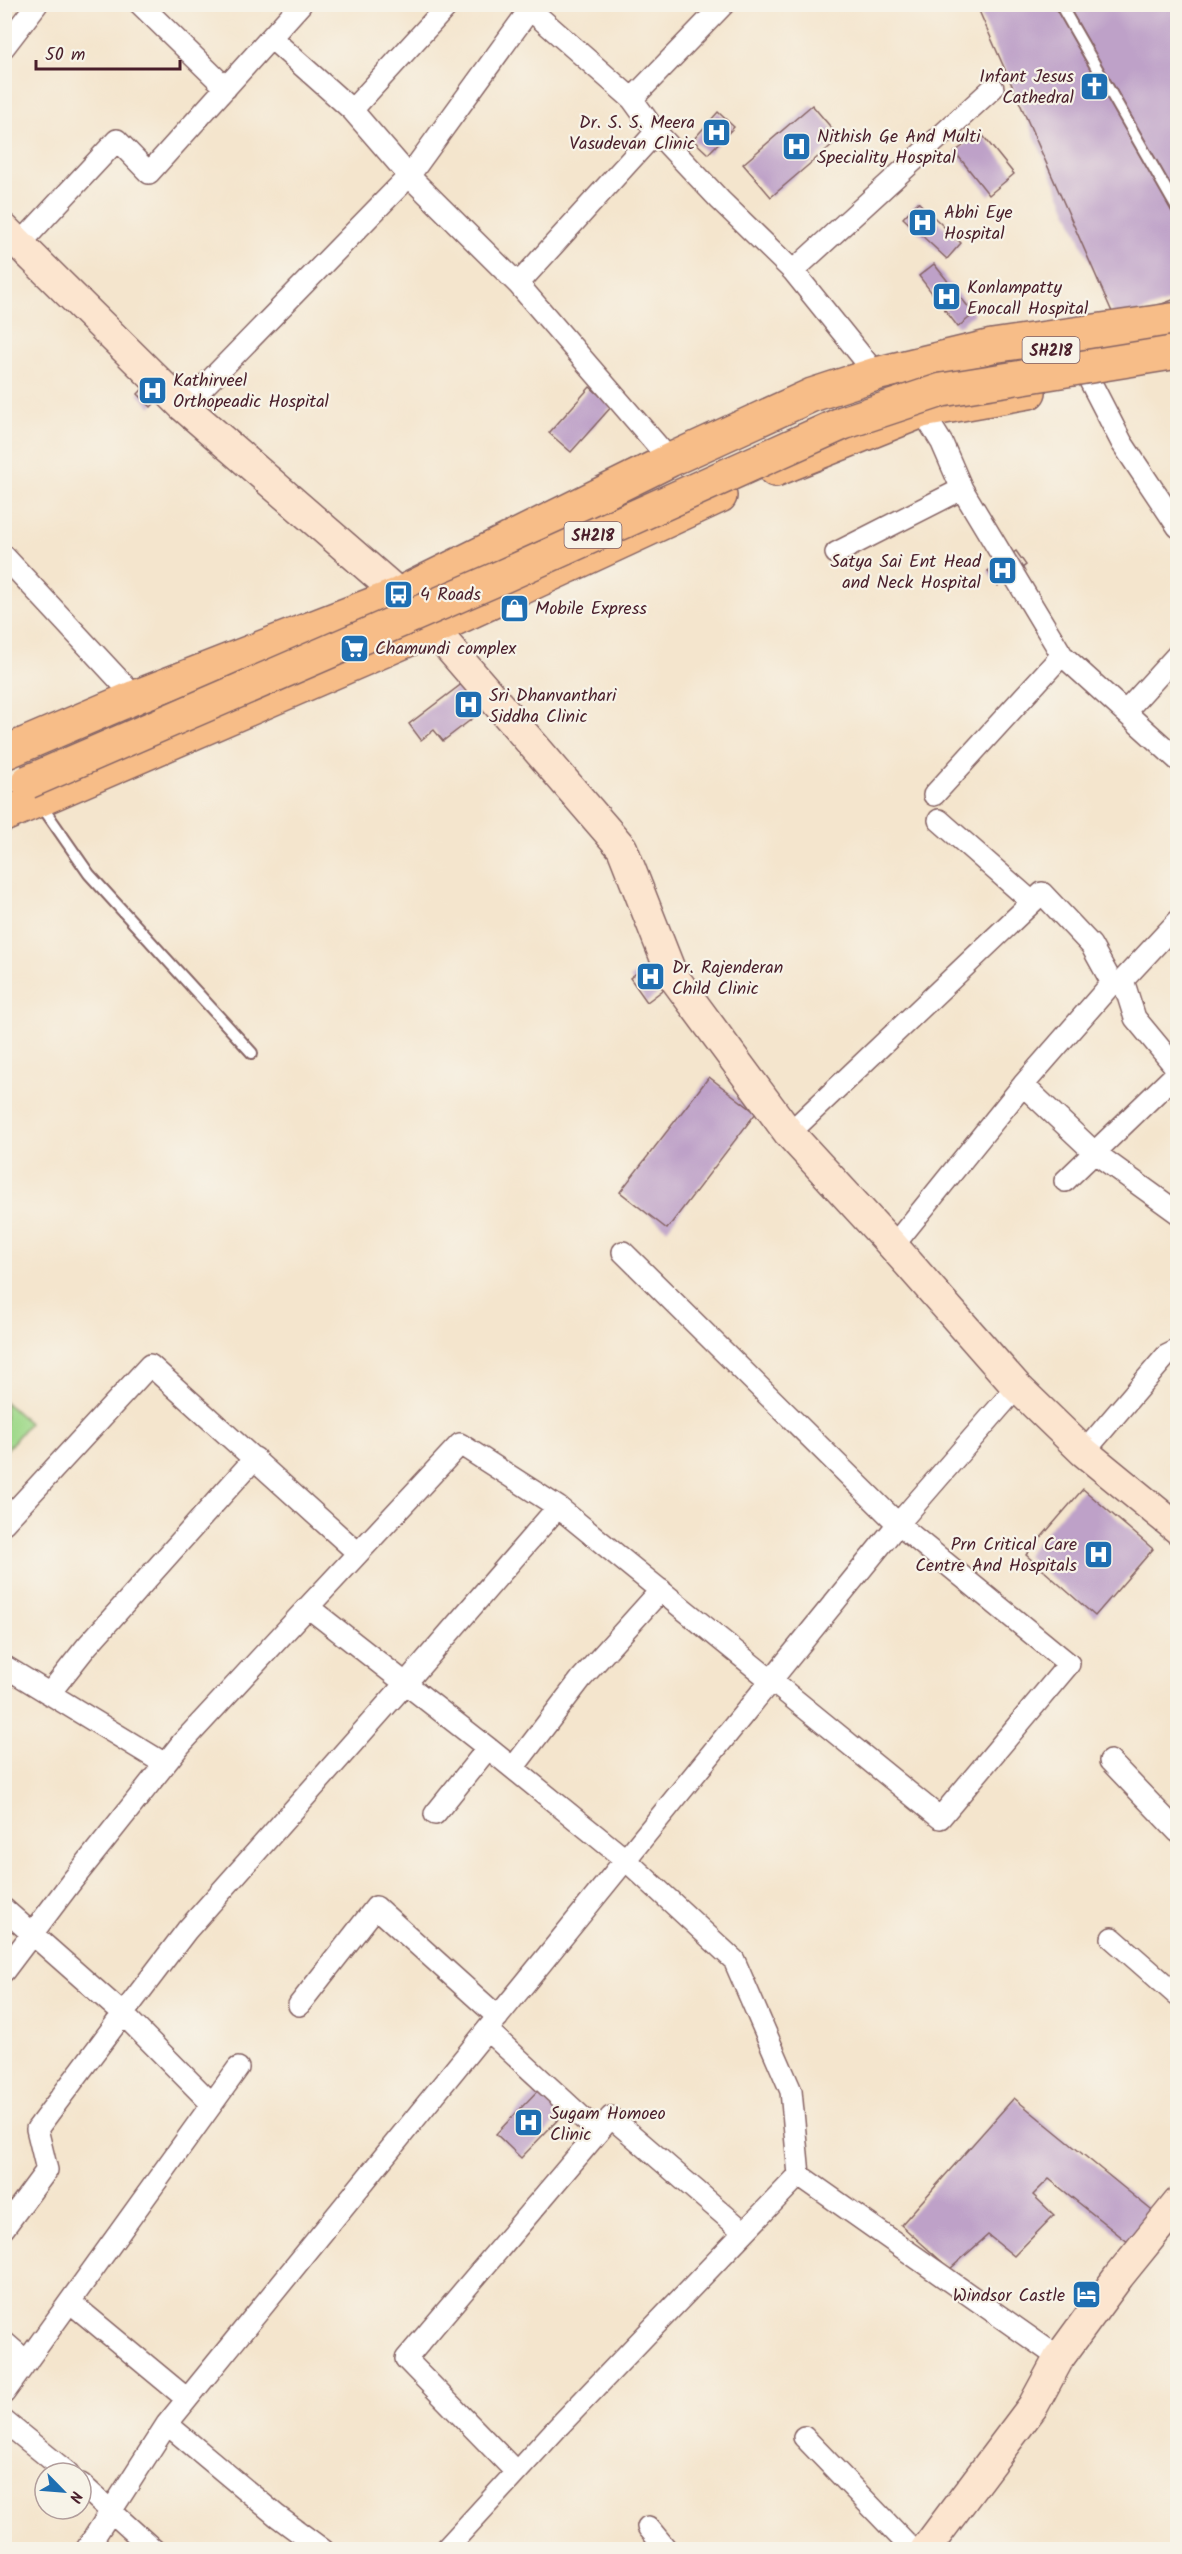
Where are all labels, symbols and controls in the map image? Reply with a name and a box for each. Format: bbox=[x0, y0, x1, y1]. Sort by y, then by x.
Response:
scale bar bbox=[36, 33, 180, 71]
text: 50 m bbox=[45, 41, 85, 70]
place label: Infant Jesus Cathedral bbox=[979, 63, 1075, 113]
church icon: Infant Jesus Cathedral bbox=[1079, 70, 1111, 102]
place label: Dr. S. S. Meera Vasudevan Clinic bbox=[569, 109, 695, 159]
hospital icon: Dr. S. S. Meera Vasudevan Clinic bbox=[700, 116, 732, 148]
place label: Nithish Ge And Multi Speciality Hospital bbox=[817, 123, 981, 173]
hospital icon: Nithish Ge And Multi Speciality Hospital bbox=[780, 130, 812, 162]
place label: Abhi Eye Hospital bbox=[944, 199, 1013, 249]
hospital icon: Abhi Eye Hospital bbox=[907, 206, 939, 238]
place label: Konlampatty Enocall Hospital bbox=[967, 274, 1089, 324]
hospital icon: Konlampatty Enocall Hospital bbox=[930, 281, 962, 313]
road number: SH218 bbox=[1022, 337, 1080, 363]
place label: Kathirveel Orthopeadic Hospital bbox=[173, 367, 330, 417]
hospital icon: Kathirveel Orthopeadic Hospital bbox=[136, 374, 168, 406]
road number: SH218 bbox=[564, 522, 622, 548]
place label: Satya Sai Ent Head and Neck Hospital bbox=[831, 548, 982, 598]
hospital icon: Satya Sai Ent Head and Neck Hospital bbox=[986, 555, 1018, 587]
bus stop icon: 4 Roads bbox=[383, 578, 415, 610]
place label: 4 Roads bbox=[420, 581, 481, 610]
shop icon: Mobile Express bbox=[498, 592, 530, 624]
place label: Mobile Express bbox=[535, 595, 647, 624]
supermarket icon: Chamundi complex bbox=[338, 632, 370, 664]
place label: Chamundi complex bbox=[375, 635, 517, 664]
place label: Sri Dhanvanthari Siddha Clinic bbox=[489, 682, 617, 732]
hospital icon: Sri Dhanvanthari Siddha Clinic bbox=[452, 689, 484, 721]
place label: Dr. Rajenderan Child Clinic bbox=[672, 954, 783, 1004]
hospital icon: Dr. Rajenderan Child Clinic bbox=[635, 961, 667, 993]
place label: Prn Critical Care Centre And Hospitals bbox=[915, 1531, 1077, 1581]
hospital icon: Prn Critical Care Centre And Hospitals bbox=[1082, 1538, 1114, 1570]
place label: Sugam Homoeo Clinic bbox=[550, 2100, 666, 2150]
hospital icon: Sugam Homoeo Clinic bbox=[513, 2107, 545, 2139]
hotel icon: Windsor Castle bbox=[1070, 2279, 1102, 2311]
place label: Windsor Castle bbox=[953, 2282, 1065, 2311]
north arrow bbox=[33, 2461, 93, 2521]
text: N bbox=[62, 2487, 89, 2507]

